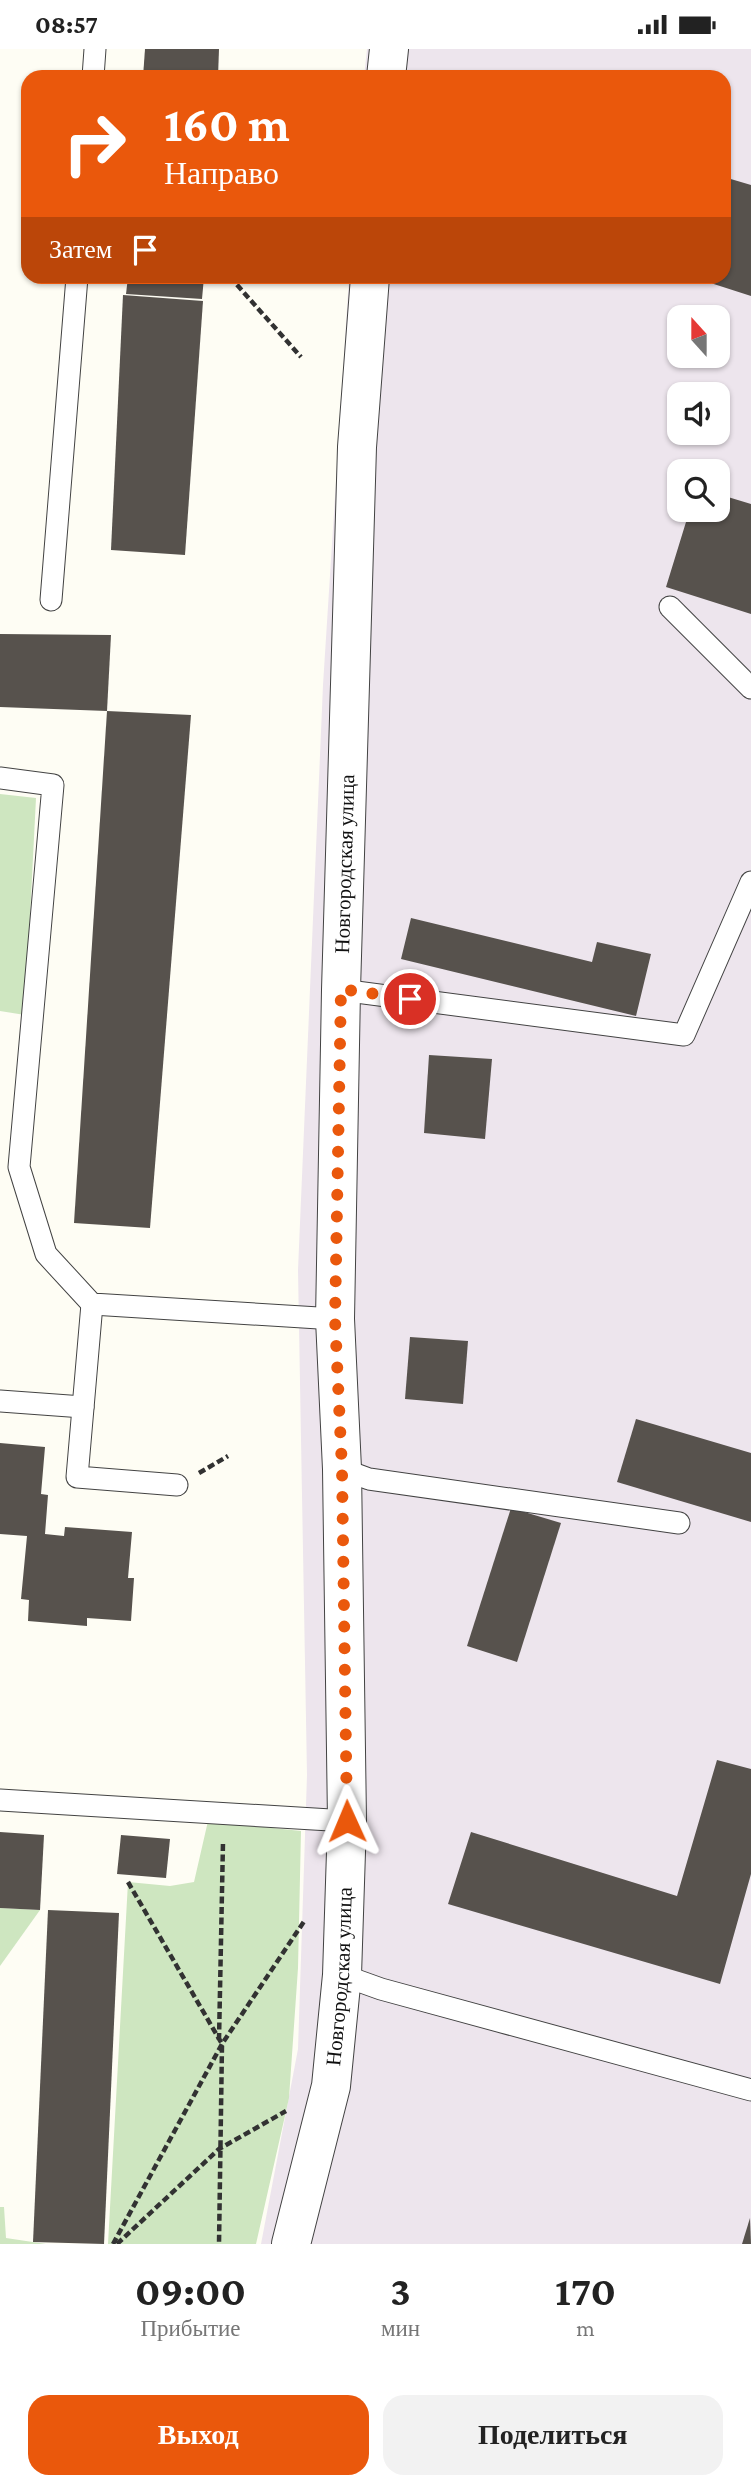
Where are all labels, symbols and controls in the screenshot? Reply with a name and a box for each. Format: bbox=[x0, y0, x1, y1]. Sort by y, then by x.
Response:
text: 08:57 bbox=[35, 10, 98, 39]
text: 160 m bbox=[164, 97, 290, 152]
icon: right bbox=[49, 98, 140, 189]
text: Направо bbox=[164, 155, 279, 191]
icon: arrive bbox=[126, 231, 164, 269]
text: Затем bbox=[49, 235, 112, 264]
north arrow bbox=[667, 305, 730, 367]
map controls bbox=[667, 305, 730, 522]
button: sound bbox=[667, 382, 730, 445]
button: search bbox=[667, 459, 730, 522]
street label: Новгородская улица bbox=[330, 773, 359, 954]
pin bbox=[380, 969, 440, 1029]
icon: arrive bbox=[391, 980, 429, 1018]
position arrow bbox=[310, 1784, 384, 1858]
street label: Новгородская улица bbox=[321, 1886, 357, 2067]
text: 09:00 bbox=[135, 2267, 246, 2314]
text: 3 bbox=[390, 2267, 411, 2314]
text: 170 bbox=[555, 2267, 616, 2314]
text: Прибытие bbox=[140, 2315, 241, 2341]
text: мин bbox=[381, 2315, 420, 2341]
text: m bbox=[576, 2315, 595, 2341]
button: Выход bbox=[28, 2395, 369, 2475]
button: Поделиться bbox=[383, 2395, 723, 2475]

